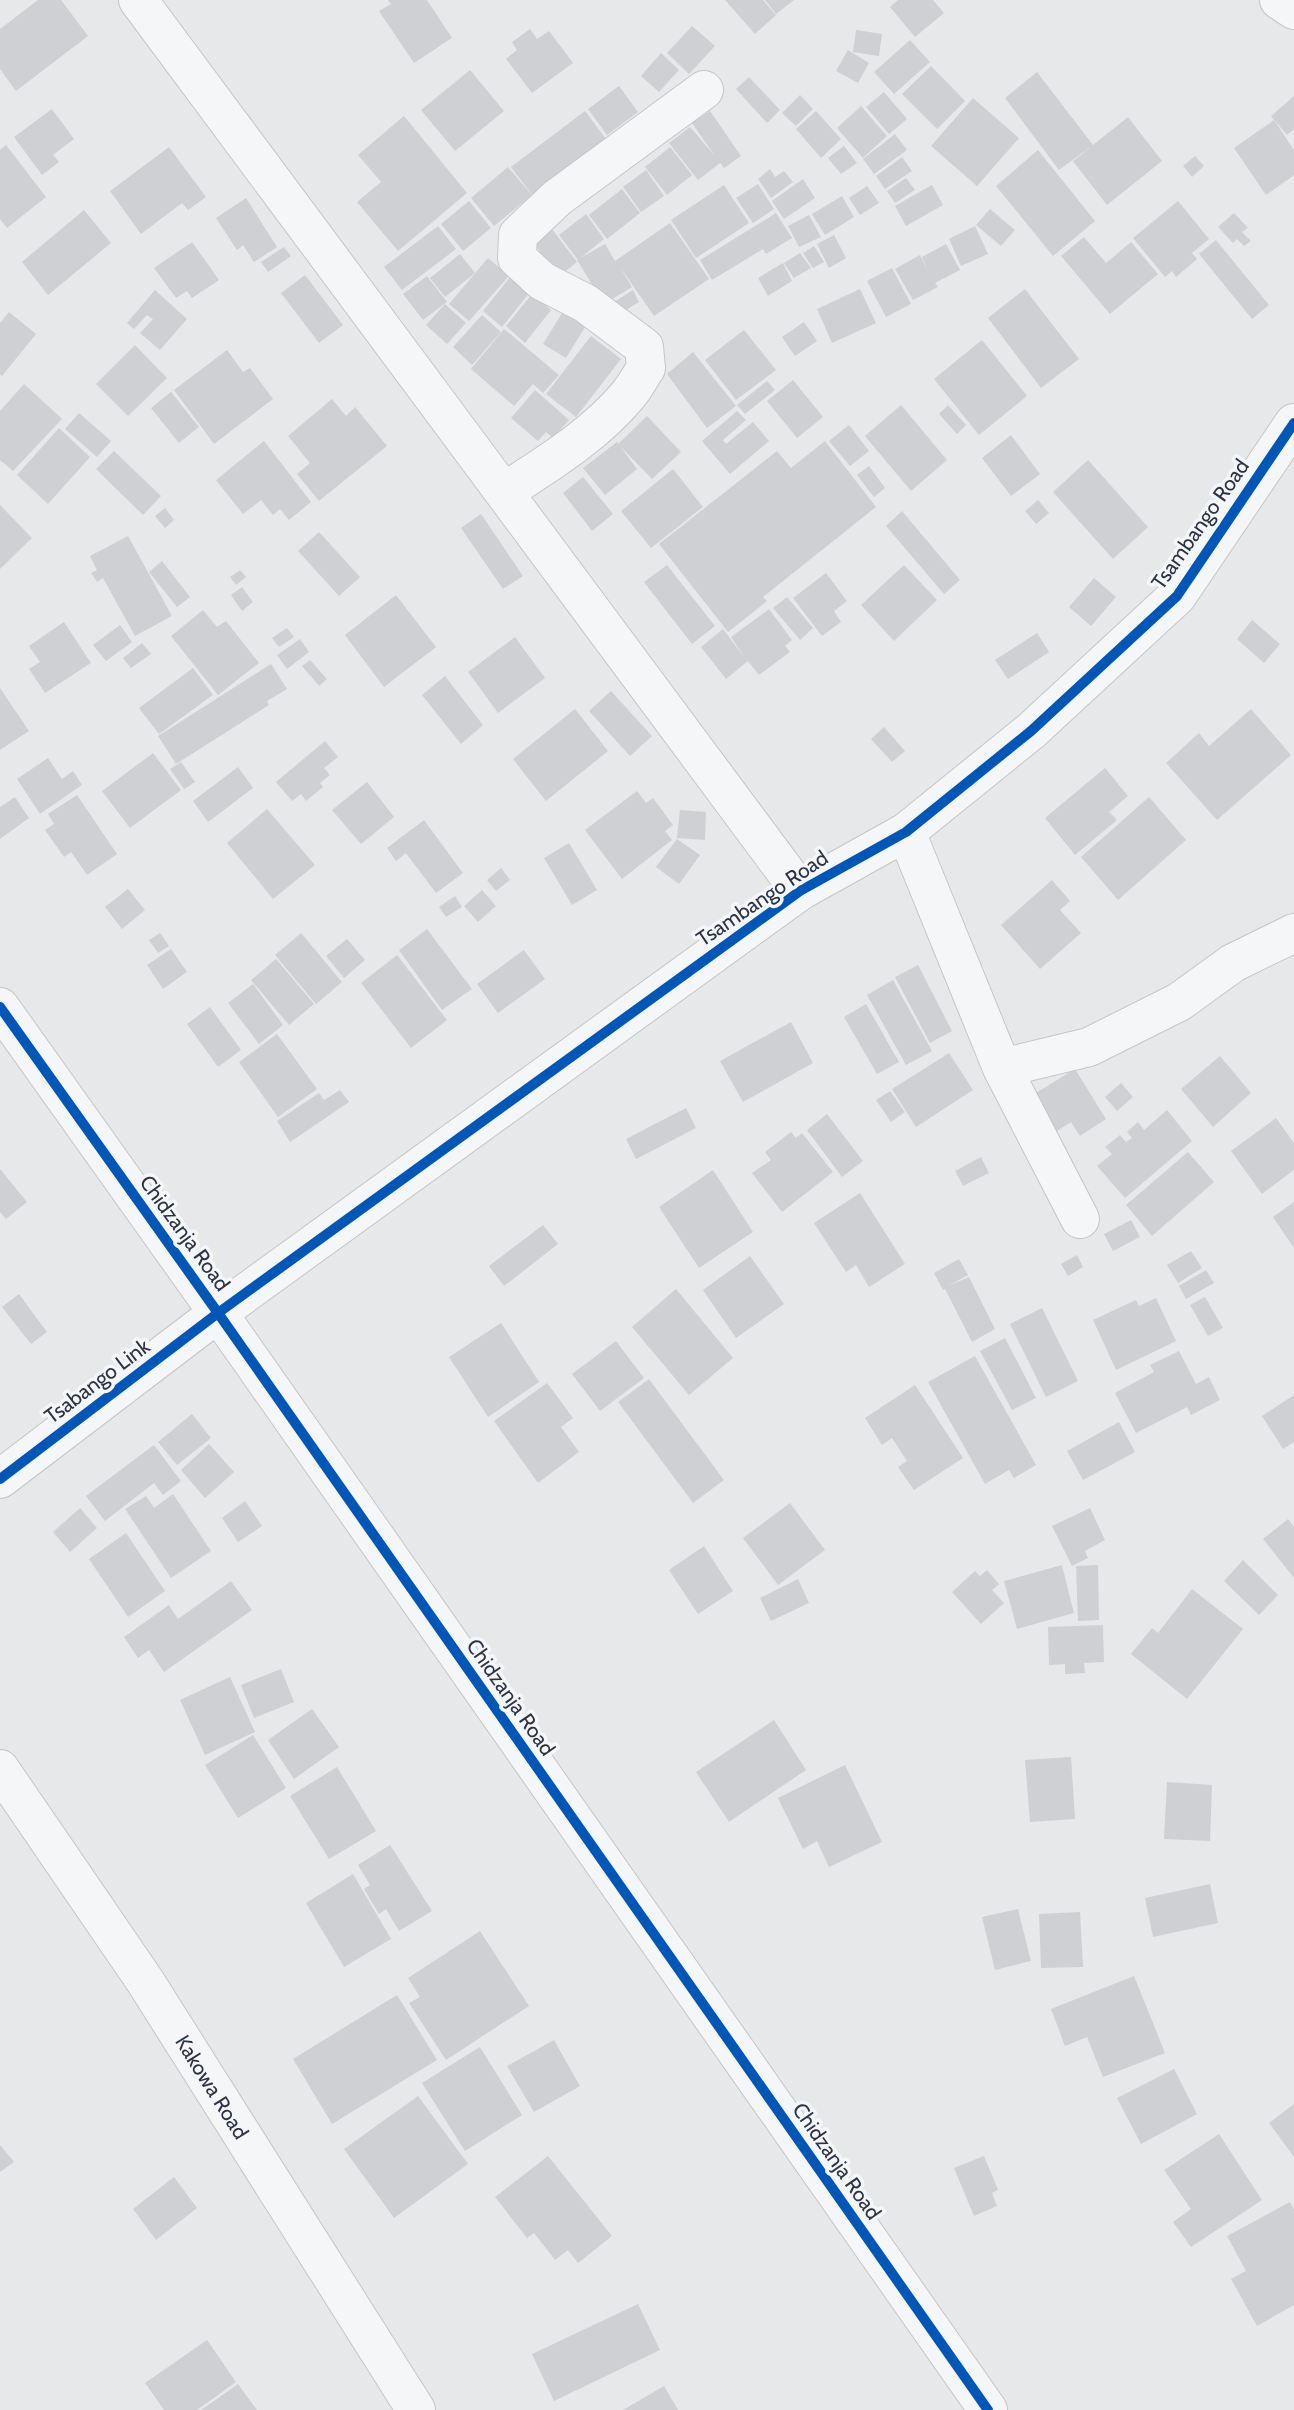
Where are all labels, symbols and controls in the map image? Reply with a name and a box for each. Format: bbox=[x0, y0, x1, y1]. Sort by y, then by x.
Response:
street label: Tsambango Road bbox=[1146, 454, 1254, 594]
street label: Tsambango Road bbox=[692, 845, 832, 951]
street label: Chidzanja Road bbox=[134, 1170, 235, 1296]
street label: Tsabango Link bbox=[40, 1333, 155, 1429]
street label: Chidzanja Road bbox=[461, 1634, 561, 1761]
street label: Kakowa Road bbox=[170, 2030, 254, 2144]
street label: Chidzanja Road bbox=[787, 2098, 887, 2225]

